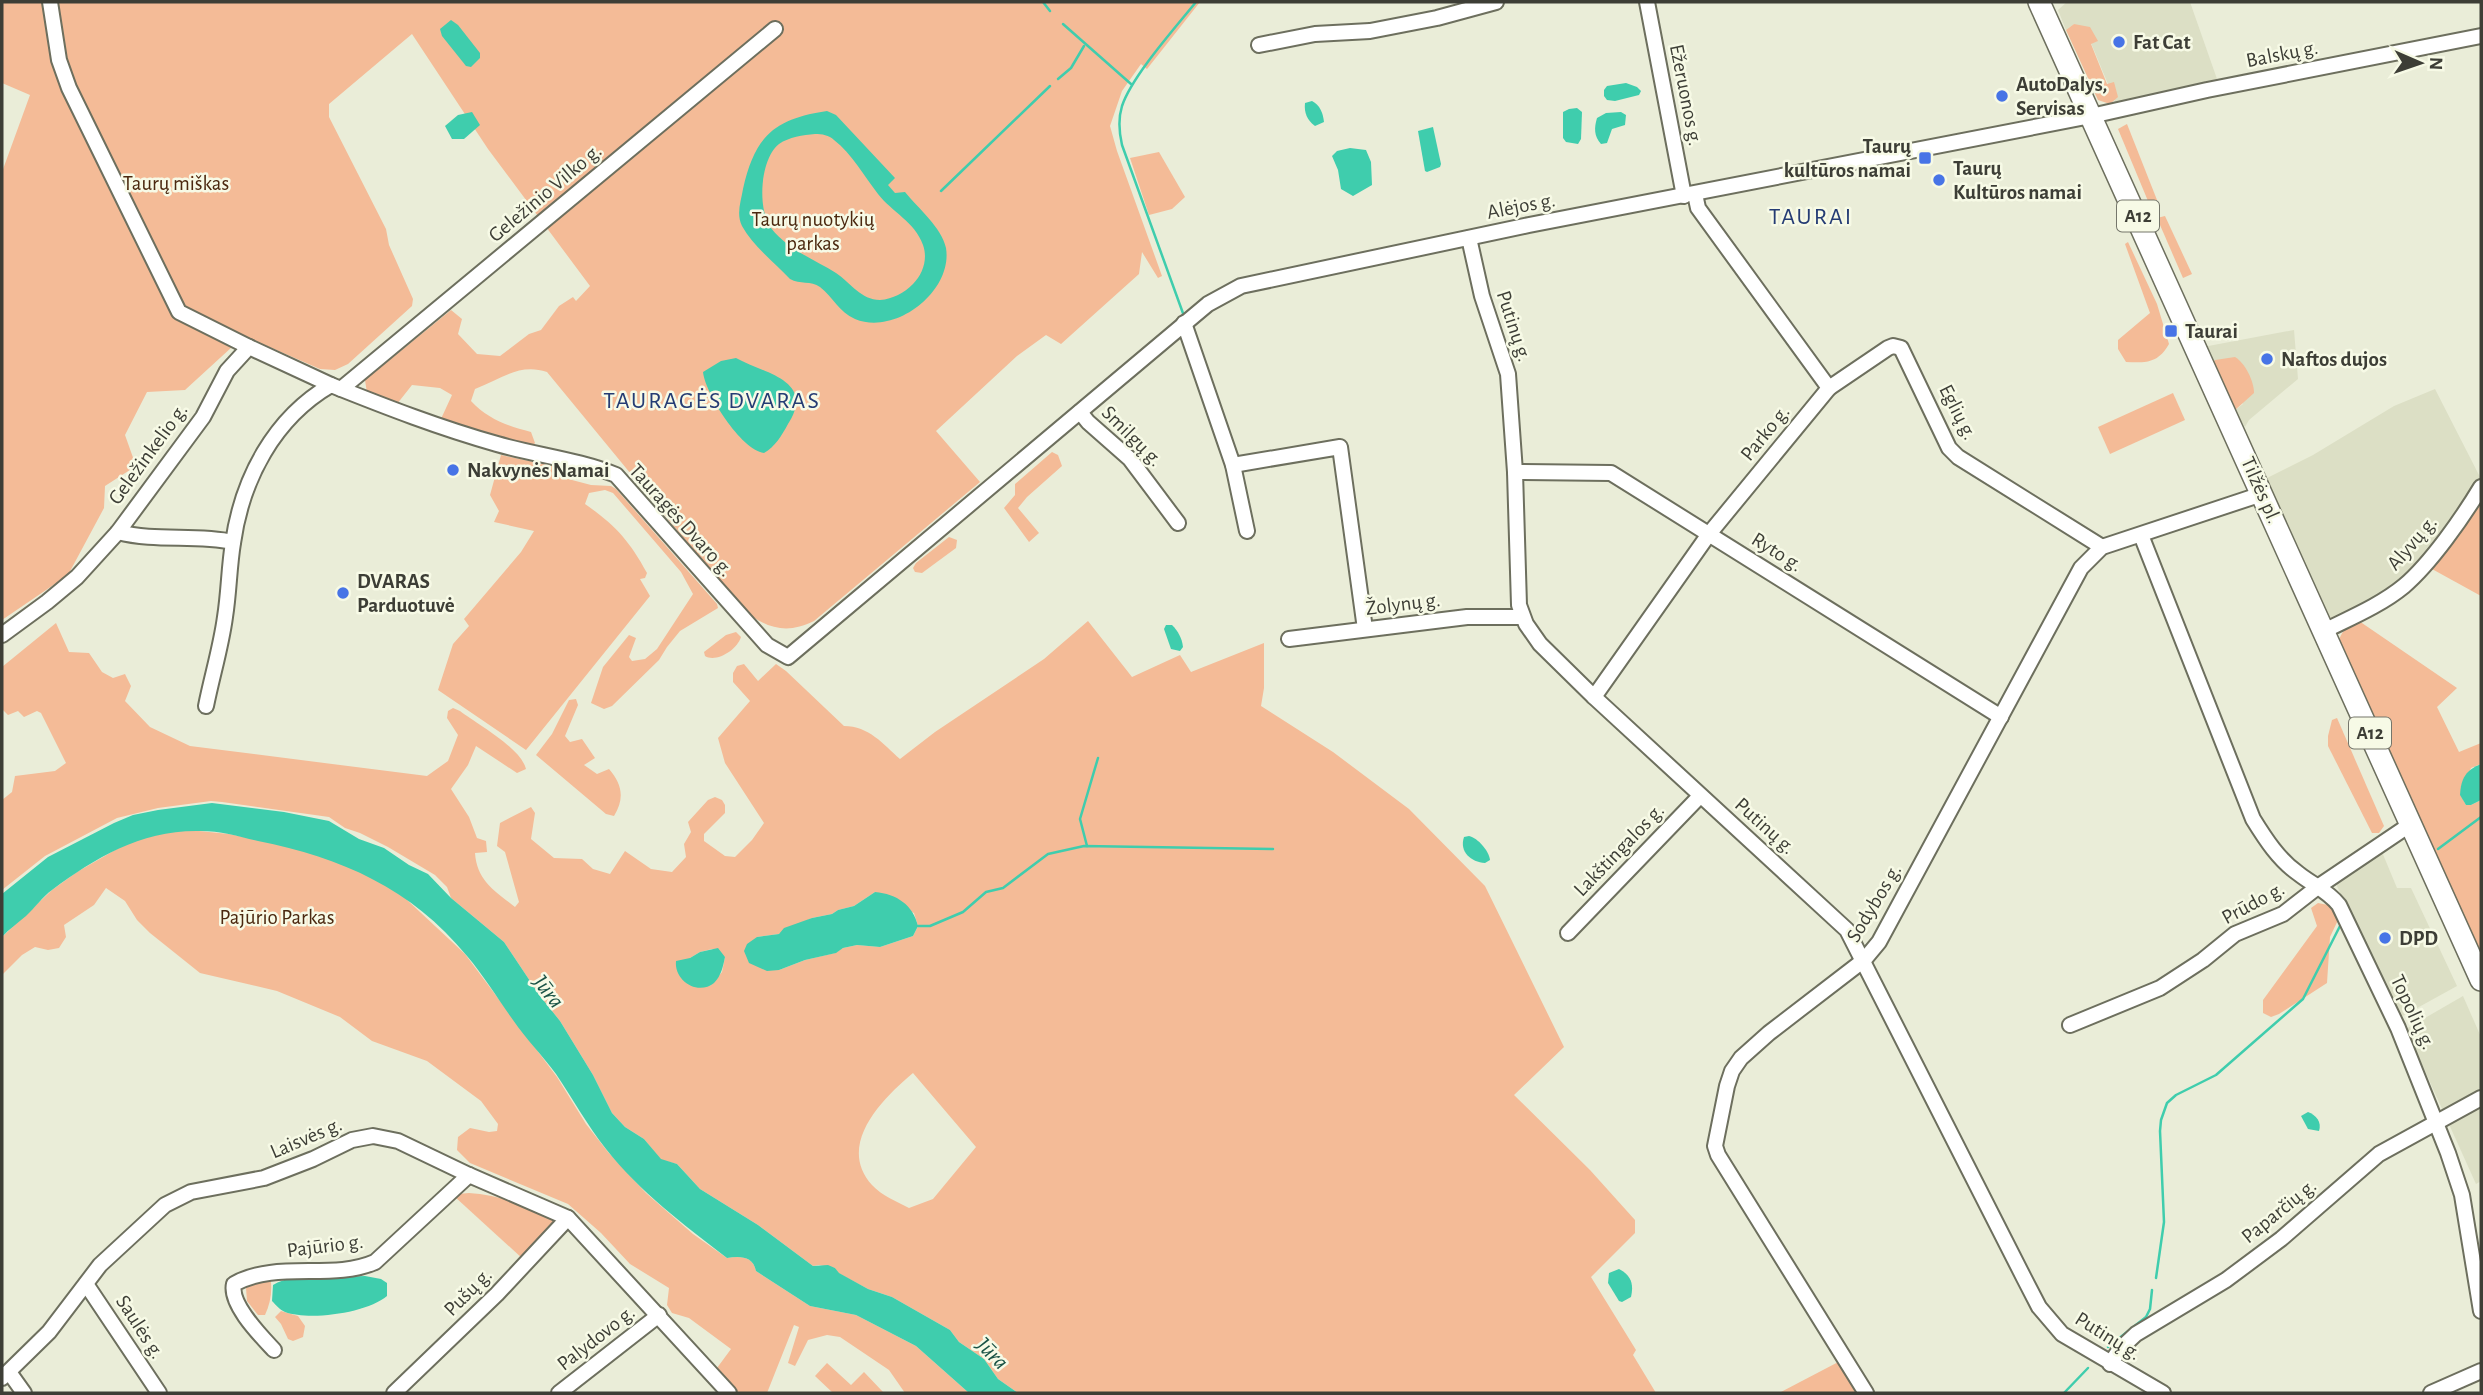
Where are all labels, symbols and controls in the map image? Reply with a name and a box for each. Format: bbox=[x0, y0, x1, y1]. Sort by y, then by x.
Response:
north arrow bbox=[2385, 28, 2455, 98]
place label: Fat Cat bbox=[2133, 32, 2190, 53]
marker: Fat Cat bbox=[2111, 34, 2127, 50]
street label: Balskų g. bbox=[2244, 37, 2320, 71]
street label: Ežeruonos g. bbox=[1666, 43, 1706, 147]
text: N bbox=[2426, 57, 2445, 70]
place label: AutoDalys, Servisas bbox=[2016, 74, 2107, 119]
marker: AutoDalys, Servisas bbox=[1994, 88, 2010, 104]
place label: Taurų kultūros namai bbox=[1784, 136, 1911, 181]
street label: Geležinio Vilko g. bbox=[485, 140, 605, 246]
marker: Taurų kultūros namai bbox=[1917, 150, 1933, 166]
place label: Taurų Kultūros namai bbox=[1953, 158, 2082, 203]
marker: Taurų Kultūros namai bbox=[1931, 172, 1947, 188]
park label: Taurų miškas bbox=[123, 173, 229, 194]
street label: Alėjos g. bbox=[1485, 189, 1557, 223]
road number: A12 bbox=[2117, 200, 2159, 232]
district label: TAURAI bbox=[1769, 205, 1853, 229]
park label: Taurų nuotykių parkas bbox=[752, 209, 875, 254]
street label: Putinų g. bbox=[1493, 288, 1535, 364]
place label: Taurai bbox=[2185, 321, 2238, 342]
marker: Taurai bbox=[2163, 323, 2179, 339]
place label: Naftos dujos bbox=[2281, 349, 2387, 370]
marker: Naftos dujos bbox=[2259, 351, 2275, 367]
street label: Eglių g. bbox=[1935, 381, 1981, 443]
district label: TAURAGĖS DVARAS bbox=[603, 388, 821, 413]
street label: Geležinkelio g. bbox=[104, 400, 192, 508]
street label: Parko g. bbox=[1736, 401, 1794, 465]
street label: Smilgų g. bbox=[1098, 402, 1166, 470]
street label: Tilžės pl. bbox=[2237, 454, 2285, 526]
place label: Nakvynės Namai bbox=[467, 460, 610, 481]
street label: Tauragės Dvaro g. bbox=[625, 460, 737, 580]
marker: Nakvynės Namai bbox=[445, 462, 461, 478]
street label: Alyvų g. bbox=[2383, 512, 2441, 574]
street label: Ryto g. bbox=[1748, 528, 1806, 576]
place label: DVARAS Parduotuvė bbox=[357, 571, 455, 616]
marker: DVARAS Parduotuvė bbox=[335, 585, 351, 601]
street label: Žolynų g. bbox=[1364, 587, 1442, 619]
road number: A12 bbox=[2349, 718, 2391, 748]
street label: Putinų g. bbox=[1731, 794, 1799, 858]
street label: Lakštingalos g. bbox=[1570, 800, 1668, 900]
street label: Sodybos g. bbox=[1843, 860, 1905, 946]
street label: Prūdo g. bbox=[2218, 878, 2288, 928]
park label: Pajūrio Parkas bbox=[219, 907, 335, 928]
place label: DPD bbox=[2399, 928, 2438, 949]
marker: DPD bbox=[2377, 930, 2393, 946]
water label: Jūra bbox=[528, 970, 568, 1013]
street label: Topolių g. bbox=[2387, 971, 2439, 1053]
street label: Laisvės g. bbox=[267, 1114, 345, 1162]
street label: Paparčių g. bbox=[2238, 1175, 2320, 1247]
street label: Pajūrio g. bbox=[286, 1231, 364, 1261]
street label: Pušų g. bbox=[440, 1264, 496, 1320]
street label: Saulės g. bbox=[112, 1291, 168, 1363]
street label: Palydovo g. bbox=[553, 1301, 639, 1375]
street label: Putinų g. bbox=[2071, 1308, 2145, 1364]
water label: Jūra bbox=[971, 1333, 1012, 1374]

